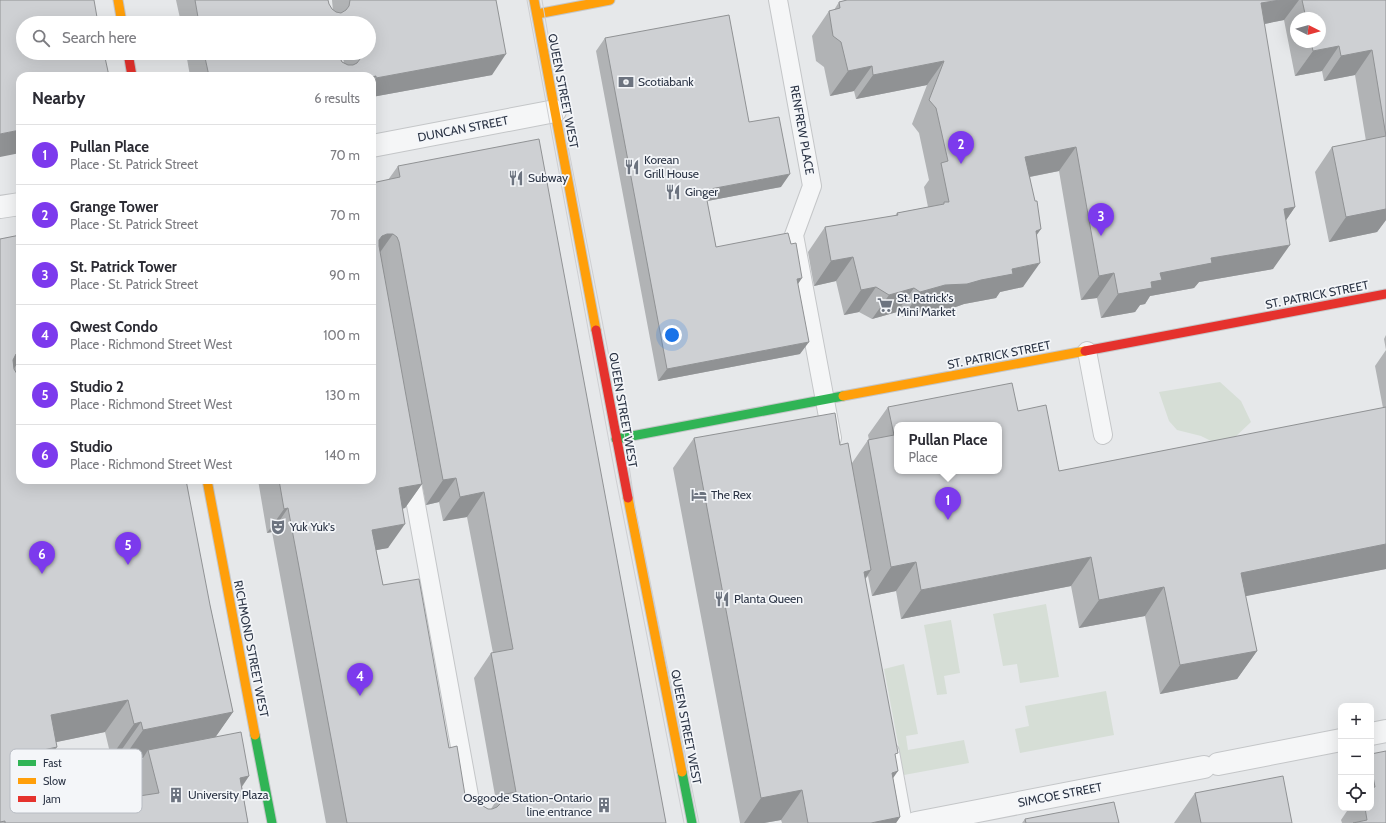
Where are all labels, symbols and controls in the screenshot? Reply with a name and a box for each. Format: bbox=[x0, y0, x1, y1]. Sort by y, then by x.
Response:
north arrow bbox=[1290, 12, 1326, 48]
search box bbox=[16, 16, 376, 60]
icon: search bbox=[30, 27, 52, 49]
text: Search here bbox=[62, 29, 137, 47]
street label: QUEEN STREET WEST bbox=[545, 32, 582, 150]
bank icon: Scotiabank bbox=[617, 73, 635, 91]
place label: Scotiabank bbox=[638, 74, 694, 89]
street label: RENFREW PLACE bbox=[787, 84, 818, 176]
text: Nearby bbox=[32, 88, 85, 108]
text: 6 results bbox=[314, 90, 360, 106]
street label: DUNCAN STREET bbox=[416, 112, 510, 145]
pin: 2 bbox=[948, 131, 974, 164]
text: Pullan Place bbox=[70, 138, 149, 156]
text: 1 bbox=[43, 147, 47, 163]
text: 70 m bbox=[330, 147, 360, 163]
place label: Korean Grill House bbox=[644, 152, 699, 181]
text: Place · St. Patrick Street bbox=[70, 156, 198, 172]
restaurant icon: Korean Grill House bbox=[623, 158, 641, 176]
restaurant icon: Subway bbox=[507, 169, 525, 187]
place label: Subway bbox=[528, 170, 568, 185]
restaurant icon: Ginger bbox=[664, 183, 682, 201]
place label: Ginger bbox=[685, 184, 718, 199]
text: Grange Tower bbox=[70, 198, 158, 216]
pin: 3 bbox=[1088, 203, 1114, 236]
text: 2 bbox=[42, 207, 48, 223]
text: 70 m bbox=[330, 207, 360, 223]
text: Place · St. Patrick Street bbox=[70, 216, 198, 232]
text: St. Patrick Tower bbox=[70, 258, 177, 276]
text: 3 bbox=[41, 267, 49, 283]
text: 90 m bbox=[329, 267, 360, 283]
text: Place · St. Patrick Street bbox=[70, 276, 198, 292]
street label: ST. PATRICK STREET bbox=[1264, 277, 1371, 312]
place label: St. Patrick's Mini Market bbox=[897, 290, 956, 319]
supermarket icon: St. Patrick's Mini Market bbox=[876, 296, 894, 314]
text: Qwest Condo bbox=[70, 318, 158, 336]
your location bbox=[662, 325, 682, 345]
text: 4 bbox=[41, 327, 49, 343]
text: 100 m bbox=[323, 327, 360, 343]
text: Place · Richmond Street West bbox=[70, 336, 232, 352]
street label: ST. PATRICK STREET bbox=[946, 337, 1053, 372]
street label: QUEEN STREET WEST bbox=[606, 351, 641, 469]
text: Studio 2 bbox=[70, 378, 124, 396]
text: 5 bbox=[42, 387, 48, 403]
text: 130 m bbox=[325, 387, 360, 403]
text: Place · Richmond Street West bbox=[70, 396, 232, 412]
popup bbox=[894, 422, 1002, 474]
text: Pullan Place bbox=[909, 431, 987, 449]
text: Studio bbox=[70, 438, 113, 456]
text: 6 bbox=[41, 447, 49, 463]
text: 140 m bbox=[325, 447, 360, 463]
text: Place bbox=[909, 449, 938, 465]
text: Place · Richmond Street West bbox=[70, 456, 232, 472]
hotel icon: The Rex bbox=[690, 486, 708, 504]
place label: The Rex bbox=[711, 487, 752, 502]
pin: 1 bbox=[935, 487, 961, 520]
theatre icon: Yuk Yuk's bbox=[269, 518, 287, 536]
place label: Yuk Yuk's bbox=[289, 519, 335, 534]
pin: 5 bbox=[115, 532, 141, 565]
pin: 6 bbox=[29, 541, 55, 574]
street label: RICHMOND STREET WEST bbox=[231, 579, 272, 719]
restaurant icon: Planta Queen bbox=[713, 590, 731, 608]
place label: Planta Queen bbox=[734, 591, 803, 606]
pin: 4 bbox=[347, 663, 373, 696]
street label: QUEEN STREET WEST bbox=[668, 668, 705, 786]
map controls bbox=[1338, 703, 1374, 811]
button: + bbox=[1338, 703, 1374, 739]
button: − bbox=[1338, 739, 1374, 775]
legend bbox=[10, 749, 142, 813]
text: Fast bbox=[43, 756, 62, 770]
text: Slow bbox=[43, 774, 66, 788]
button: locate bbox=[1338, 775, 1374, 811]
street label: SIMCOE STREET bbox=[1016, 779, 1104, 810]
building icon: University Plaza bbox=[167, 786, 185, 804]
place label: University Plaza bbox=[188, 787, 269, 802]
place label: Osgoode Station-Ontario line entrance bbox=[463, 790, 592, 819]
text: Jam bbox=[42, 792, 61, 806]
building icon: Osgoode Station-Ontario line entrance bbox=[595, 796, 613, 814]

